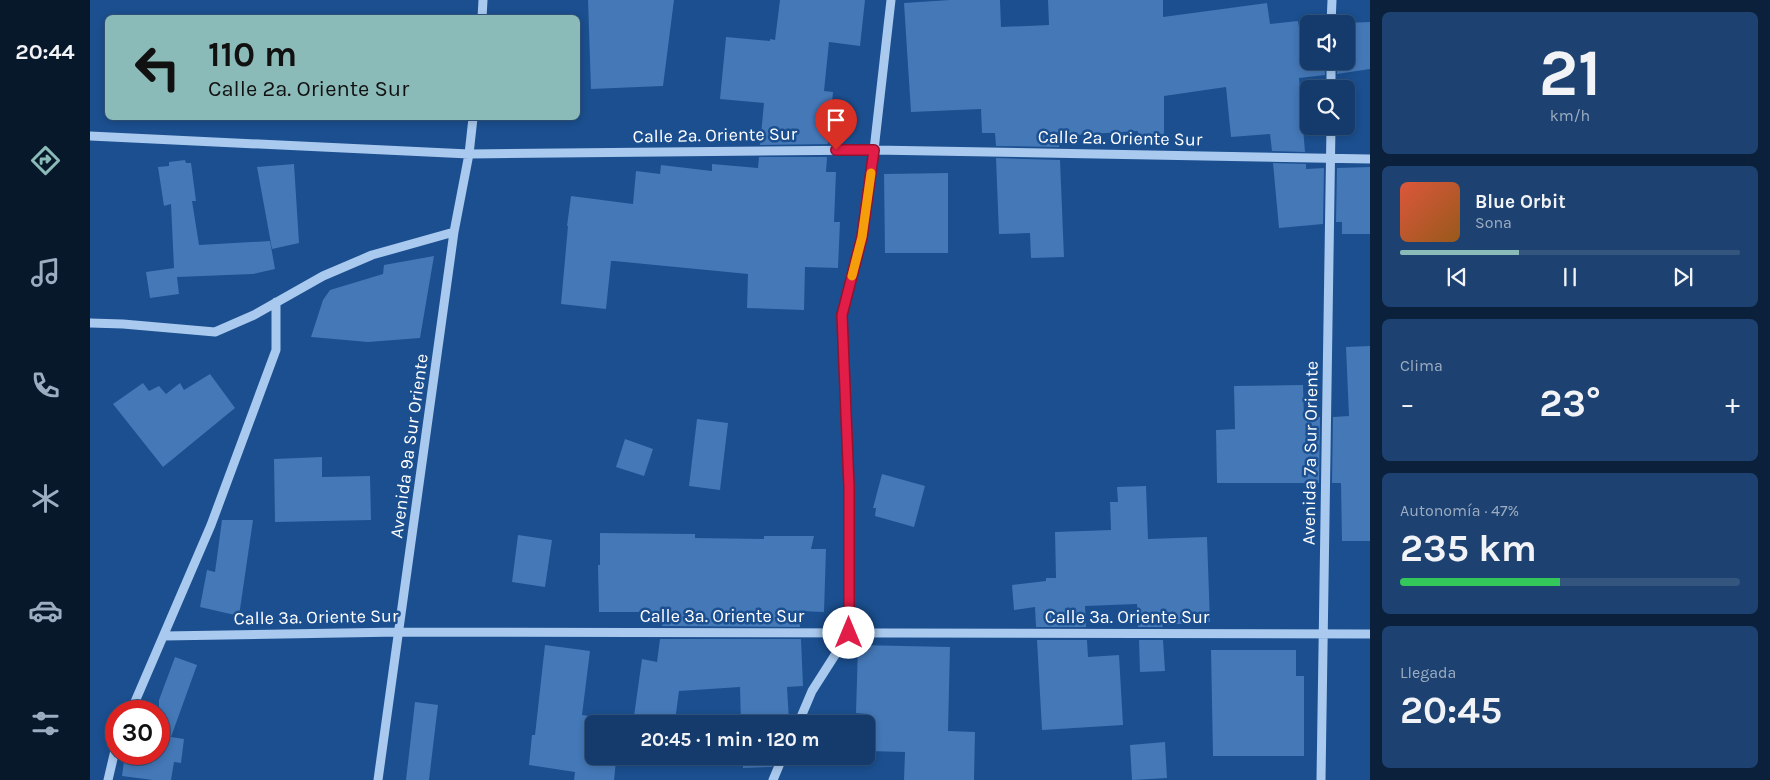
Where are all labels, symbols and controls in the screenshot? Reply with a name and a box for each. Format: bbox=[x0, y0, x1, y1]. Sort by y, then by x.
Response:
map controls bbox=[1300, 15, 1355, 135]
button: sound bbox=[1300, 15, 1355, 70]
text: 110 m bbox=[208, 34, 297, 75]
icon: left bbox=[125, 35, 190, 100]
text: 21 bbox=[1539, 35, 1601, 111]
text: 20:44 bbox=[15, 39, 75, 65]
text: Calle 2a. Oriente Sur bbox=[208, 76, 409, 102]
button: search bbox=[1300, 80, 1355, 135]
pin bbox=[815, 99, 857, 150]
icon: arrive bbox=[822, 106, 850, 134]
text: km/h bbox=[1550, 106, 1590, 125]
street label: Calle 2a. Oriente Sur bbox=[633, 123, 798, 147]
street label: Calle 2a. Oriente Sur bbox=[1038, 126, 1203, 150]
icon: directions bbox=[28, 143, 63, 178]
text: Blue Orbit bbox=[1475, 191, 1566, 213]
text: Sona bbox=[1475, 213, 1512, 232]
icon: music bbox=[28, 255, 63, 290]
icon: previous bbox=[1443, 263, 1471, 291]
icon: pause bbox=[1556, 263, 1584, 291]
icon: next bbox=[1669, 263, 1697, 291]
street label: Avenida 9a Sur Oriente bbox=[385, 352, 433, 540]
text: Clima bbox=[1400, 356, 1443, 375]
street label: Avenida 7a Sur Oriente bbox=[1297, 361, 1323, 545]
icon: phone bbox=[28, 368, 63, 403]
text: 23° bbox=[1539, 381, 1601, 426]
text: − bbox=[1400, 387, 1415, 420]
text: + bbox=[1725, 387, 1740, 420]
icon: climate bbox=[28, 481, 63, 516]
text: Autonomía · 47% bbox=[1400, 501, 1519, 520]
text: 235 km bbox=[1400, 526, 1537, 571]
icon: car bbox=[28, 593, 63, 628]
street label: Calle 3a. Oriente Sur bbox=[233, 605, 399, 629]
street label: Calle 3a. Oriente Sur bbox=[640, 605, 805, 627]
position arrow bbox=[822, 606, 874, 658]
street label: Calle 3a. Oriente Sur bbox=[1045, 606, 1210, 628]
text: Llegada bbox=[1400, 663, 1456, 682]
text: 20:45 bbox=[1400, 688, 1502, 733]
speed limit sign: 30 bbox=[105, 700, 170, 765]
icon: filters bbox=[28, 706, 63, 741]
text: 20:45 · 1 min · 120 m bbox=[640, 729, 820, 751]

